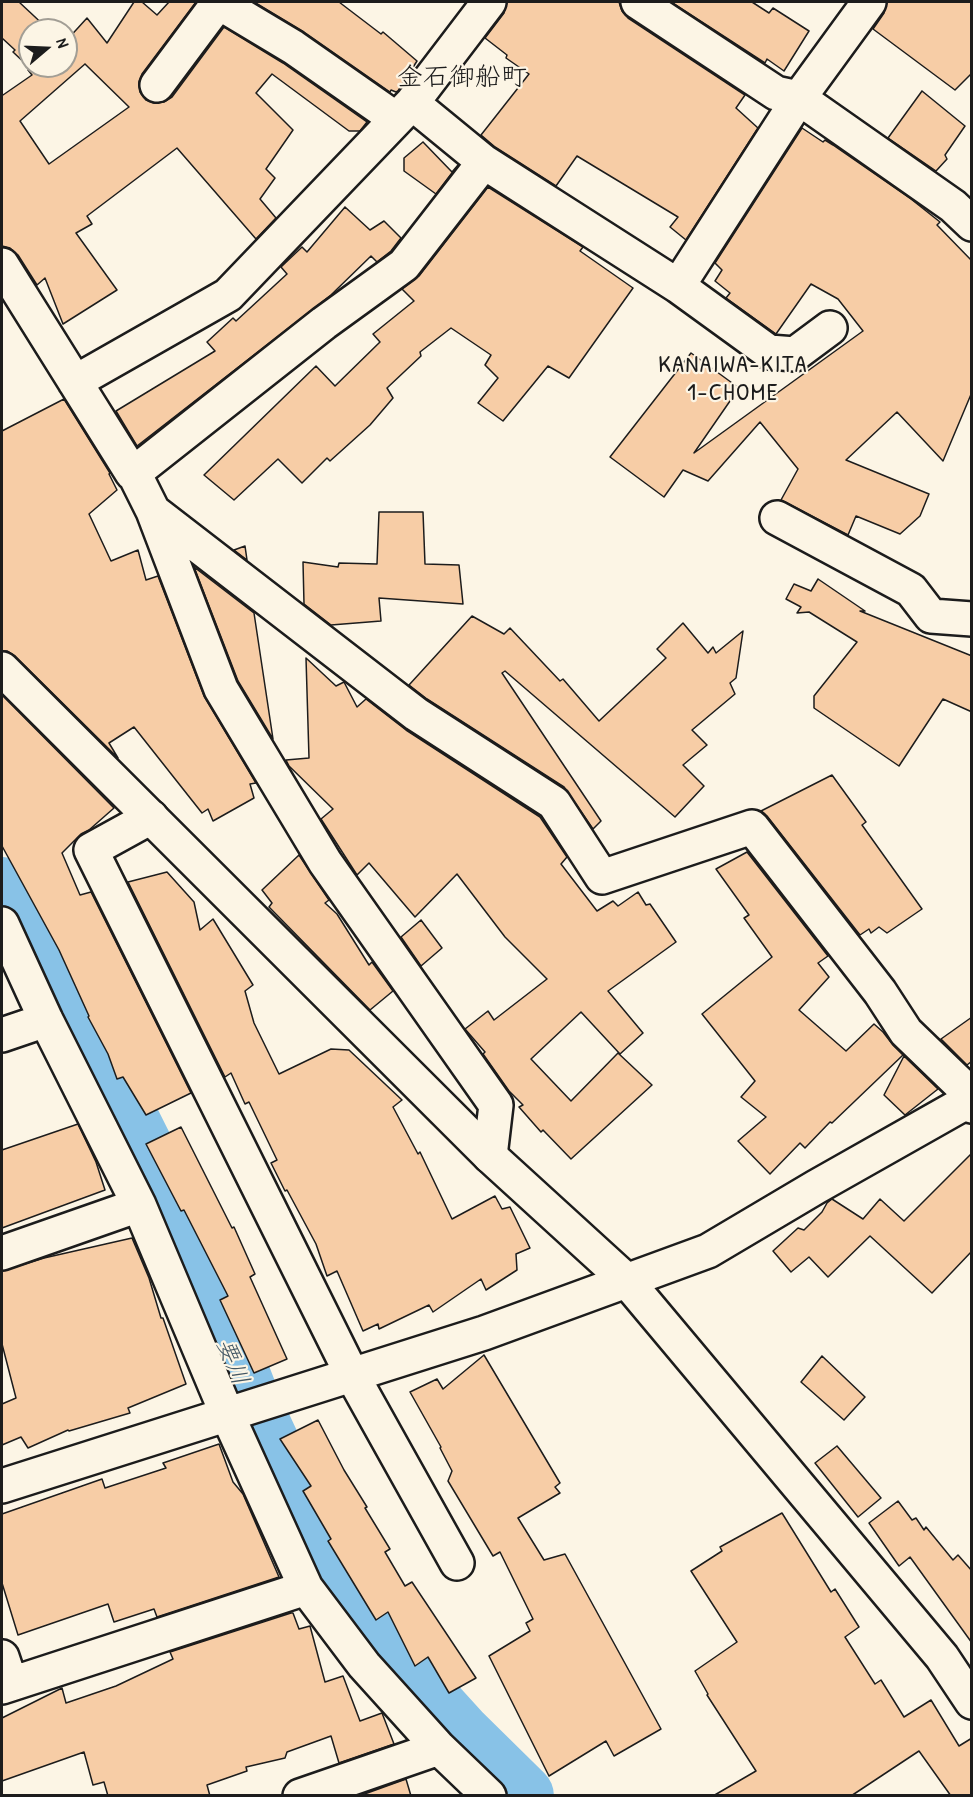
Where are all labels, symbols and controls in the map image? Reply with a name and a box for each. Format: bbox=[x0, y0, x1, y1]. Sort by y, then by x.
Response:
north arrow bbox=[18, 18, 78, 78]
text: N bbox=[51, 35, 75, 50]
district label: 金石御船町 bbox=[397, 62, 527, 94]
district label: KANAIWA-KITA 1-CHOME bbox=[658, 352, 808, 408]
water label: 要川 bbox=[210, 1334, 254, 1390]

